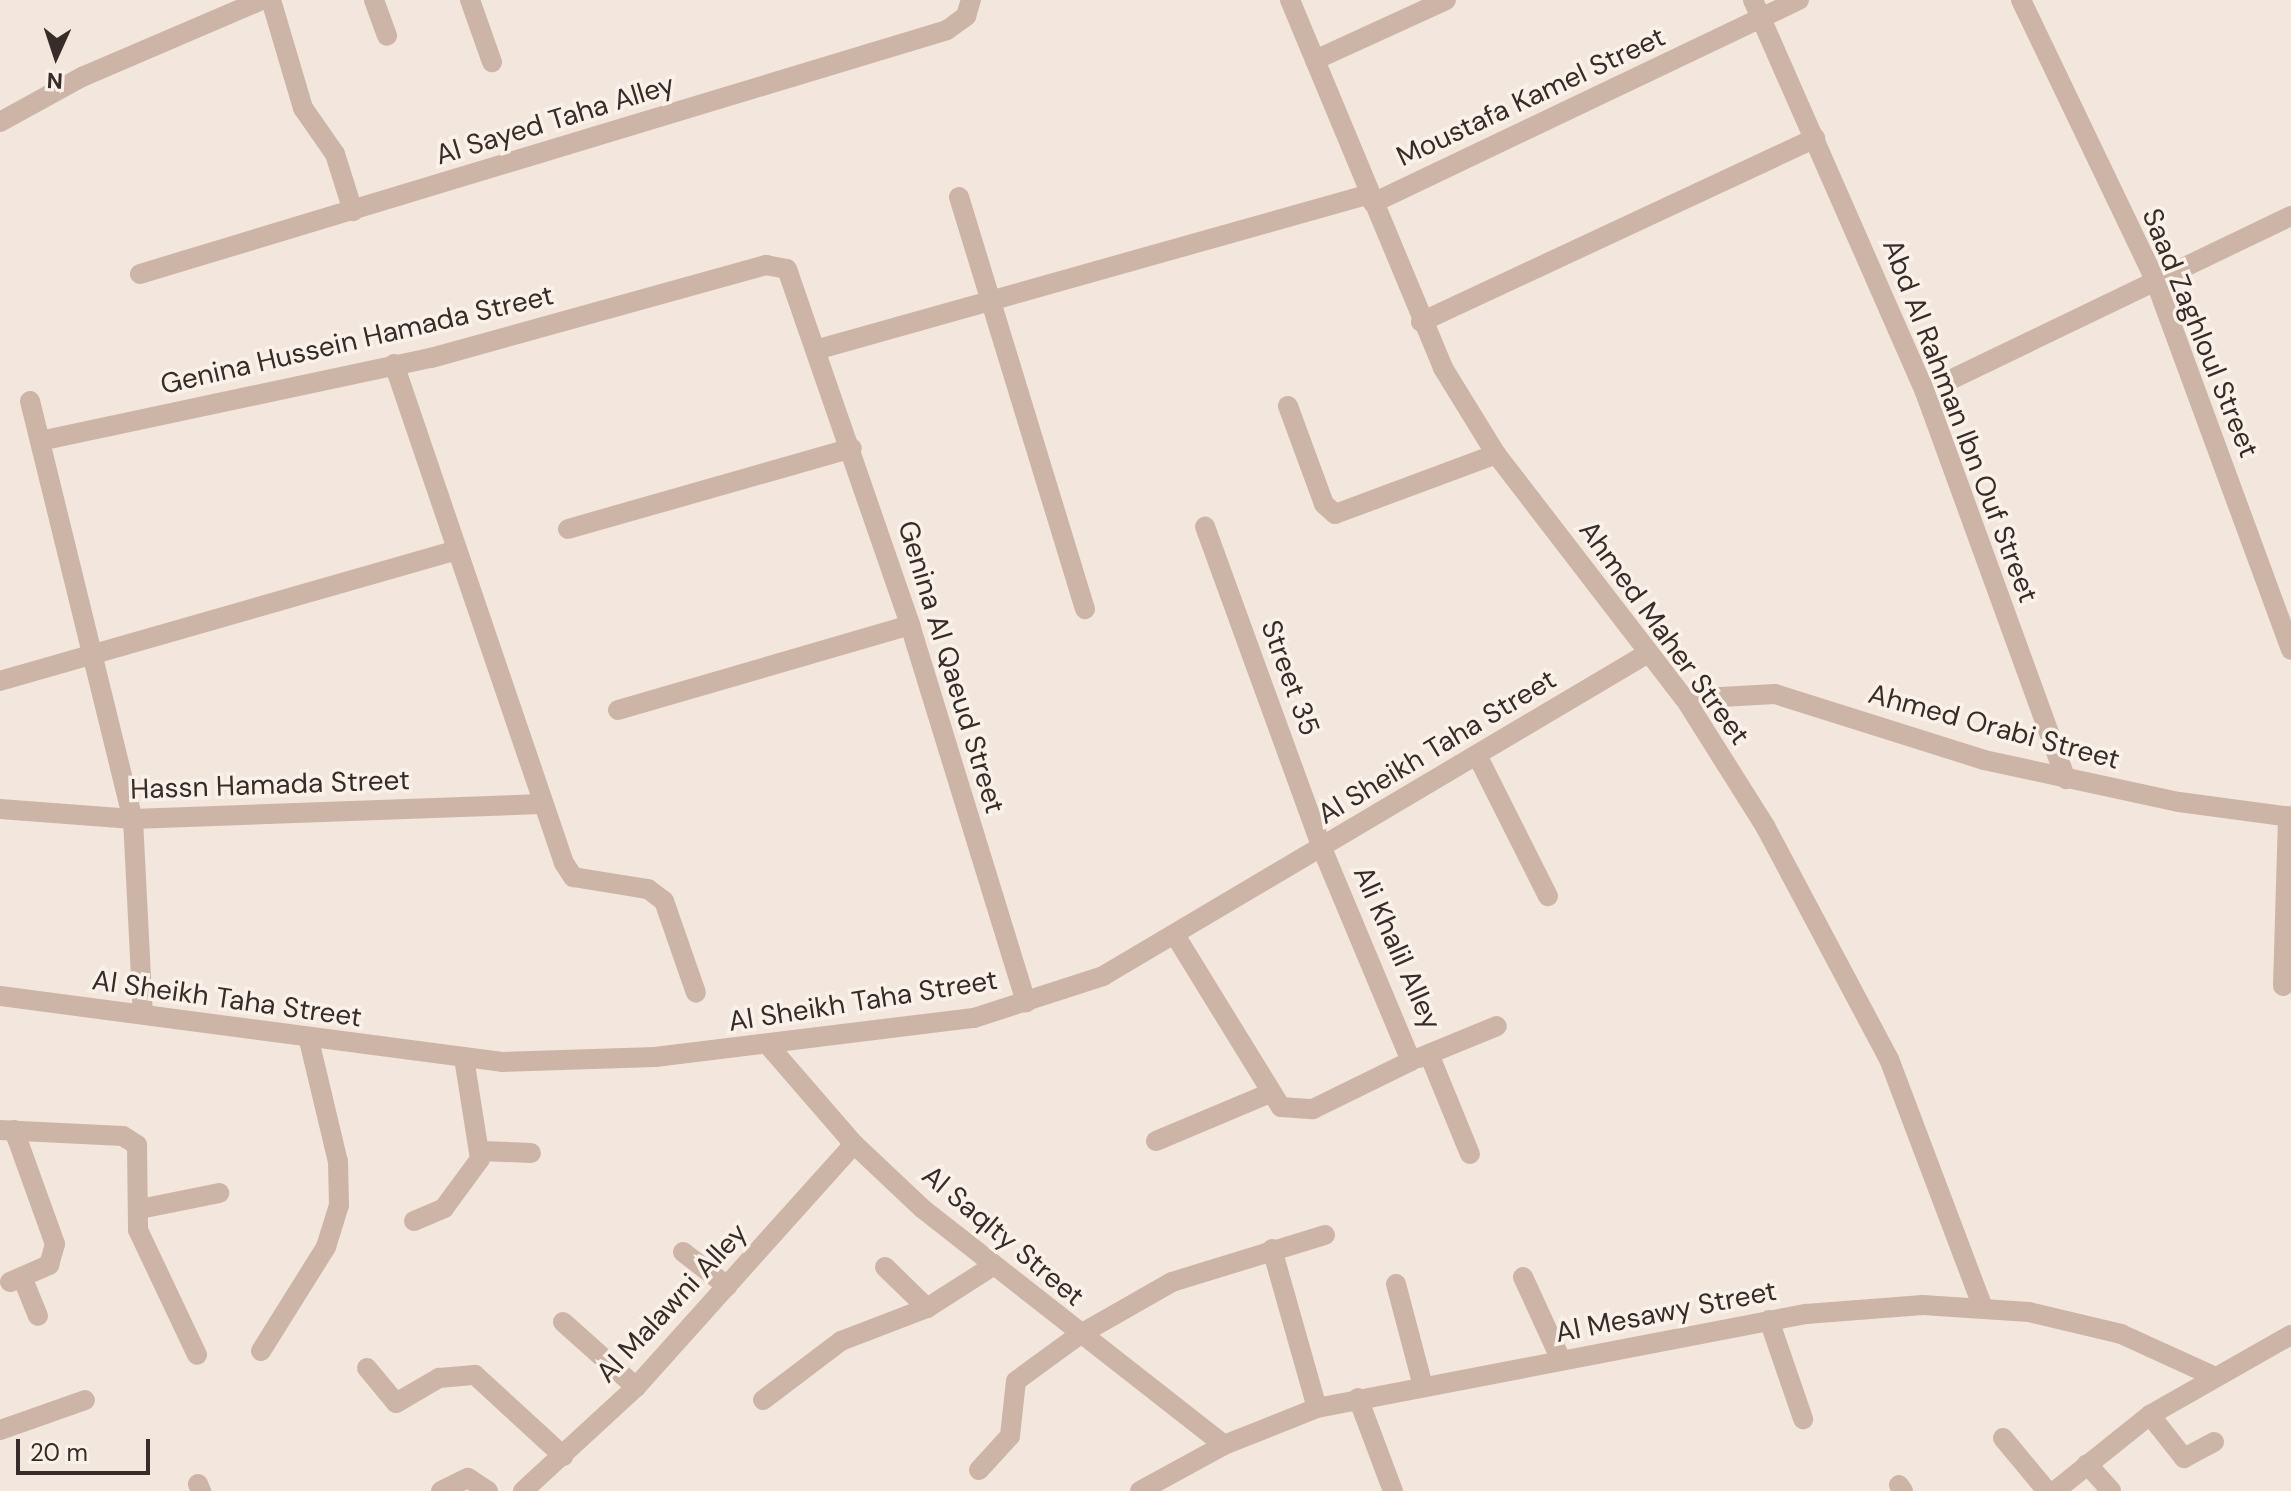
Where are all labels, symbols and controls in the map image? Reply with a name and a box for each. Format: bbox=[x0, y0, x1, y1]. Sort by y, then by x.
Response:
north arrow bbox=[16, 16, 96, 96]
street label: Moustafa Kamel Street bbox=[1391, 20, 1671, 174]
text: N bbox=[46, 66, 63, 95]
street label: Al Sayed Taha Alley bbox=[431, 68, 679, 172]
street label: Saad Zaghloul Street bbox=[2135, 204, 2265, 462]
street label: Abd Al Rahman Ibn Ouf Street bbox=[1875, 235, 2045, 607]
street label: Genina Hussein Hamada Street bbox=[157, 278, 557, 402]
street label: Ahmed Maher Street bbox=[1572, 515, 1756, 751]
street label: Genina Al Qaeud Street bbox=[890, 517, 1012, 817]
street label: Street 35 bbox=[1254, 616, 1326, 740]
street label: Al Sheikh Taha Street bbox=[1312, 663, 1562, 831]
street label: Ahmed Orabi Street bbox=[1865, 677, 2123, 777]
street label: Hassn Hamada Street bbox=[129, 763, 411, 807]
street label: Ali Khalil Alley bbox=[1346, 861, 1448, 1035]
street label: Al Sheikh Taha Street bbox=[90, 963, 364, 1035]
street label: Al Sheikh Taha Street bbox=[726, 963, 1000, 1039]
street label: Al Saqlty Street bbox=[915, 1159, 1091, 1313]
street label: Al Malawni Alley bbox=[590, 1216, 754, 1390]
street label: Al Mesawy Street bbox=[1553, 1274, 1779, 1350]
scale bar bbox=[20, 1423, 154, 1473]
text: 20 m bbox=[30, 1437, 88, 1468]

